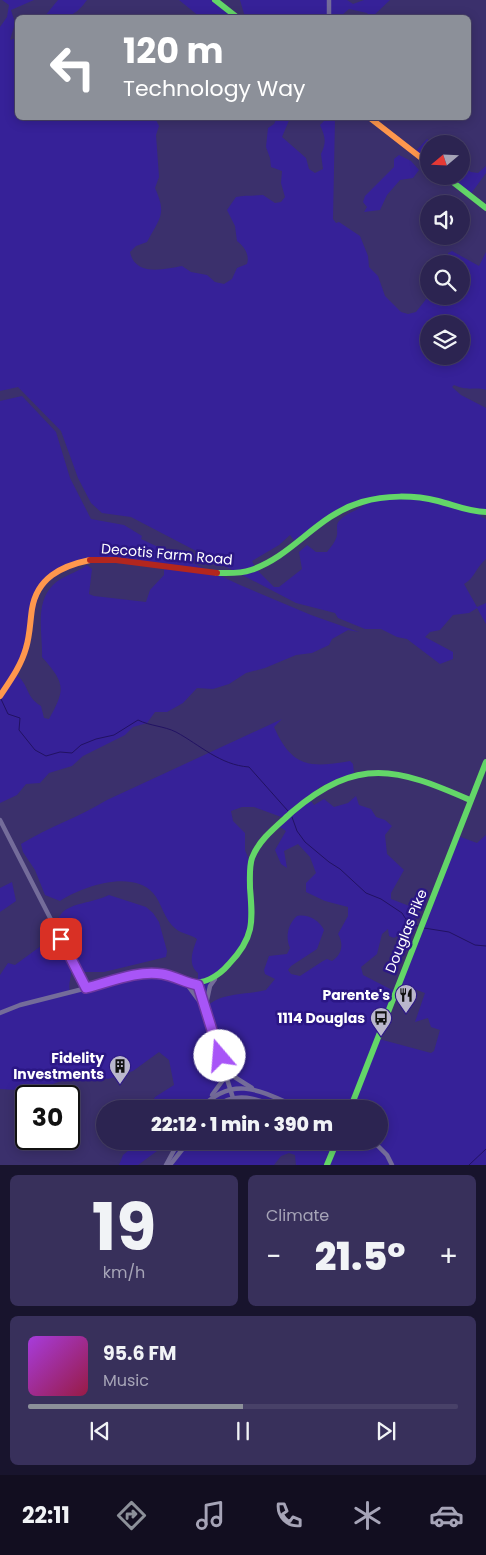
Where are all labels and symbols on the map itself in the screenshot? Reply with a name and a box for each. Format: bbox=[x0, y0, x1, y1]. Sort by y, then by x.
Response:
north arrow bbox=[420, 135, 470, 185]
street label: Decotis Farm Road bbox=[100, 538, 234, 570]
street label: Douglas Pike bbox=[380, 886, 432, 976]
pin bbox=[40, 918, 82, 960]
restaurant icon: Parente's bbox=[394, 983, 418, 1014]
place label: Parente's bbox=[322, 985, 390, 1005]
bus stop icon: 1114 Douglas bbox=[369, 1006, 393, 1037]
place label: 1114 Douglas bbox=[277, 1008, 365, 1028]
position arrow bbox=[193, 1029, 245, 1081]
place label: Fidelity Investments bbox=[13, 1048, 104, 1084]
building icon: Fidelity Investments bbox=[108, 1054, 132, 1085]
speed limit sign: 30 bbox=[15, 1085, 80, 1150]

